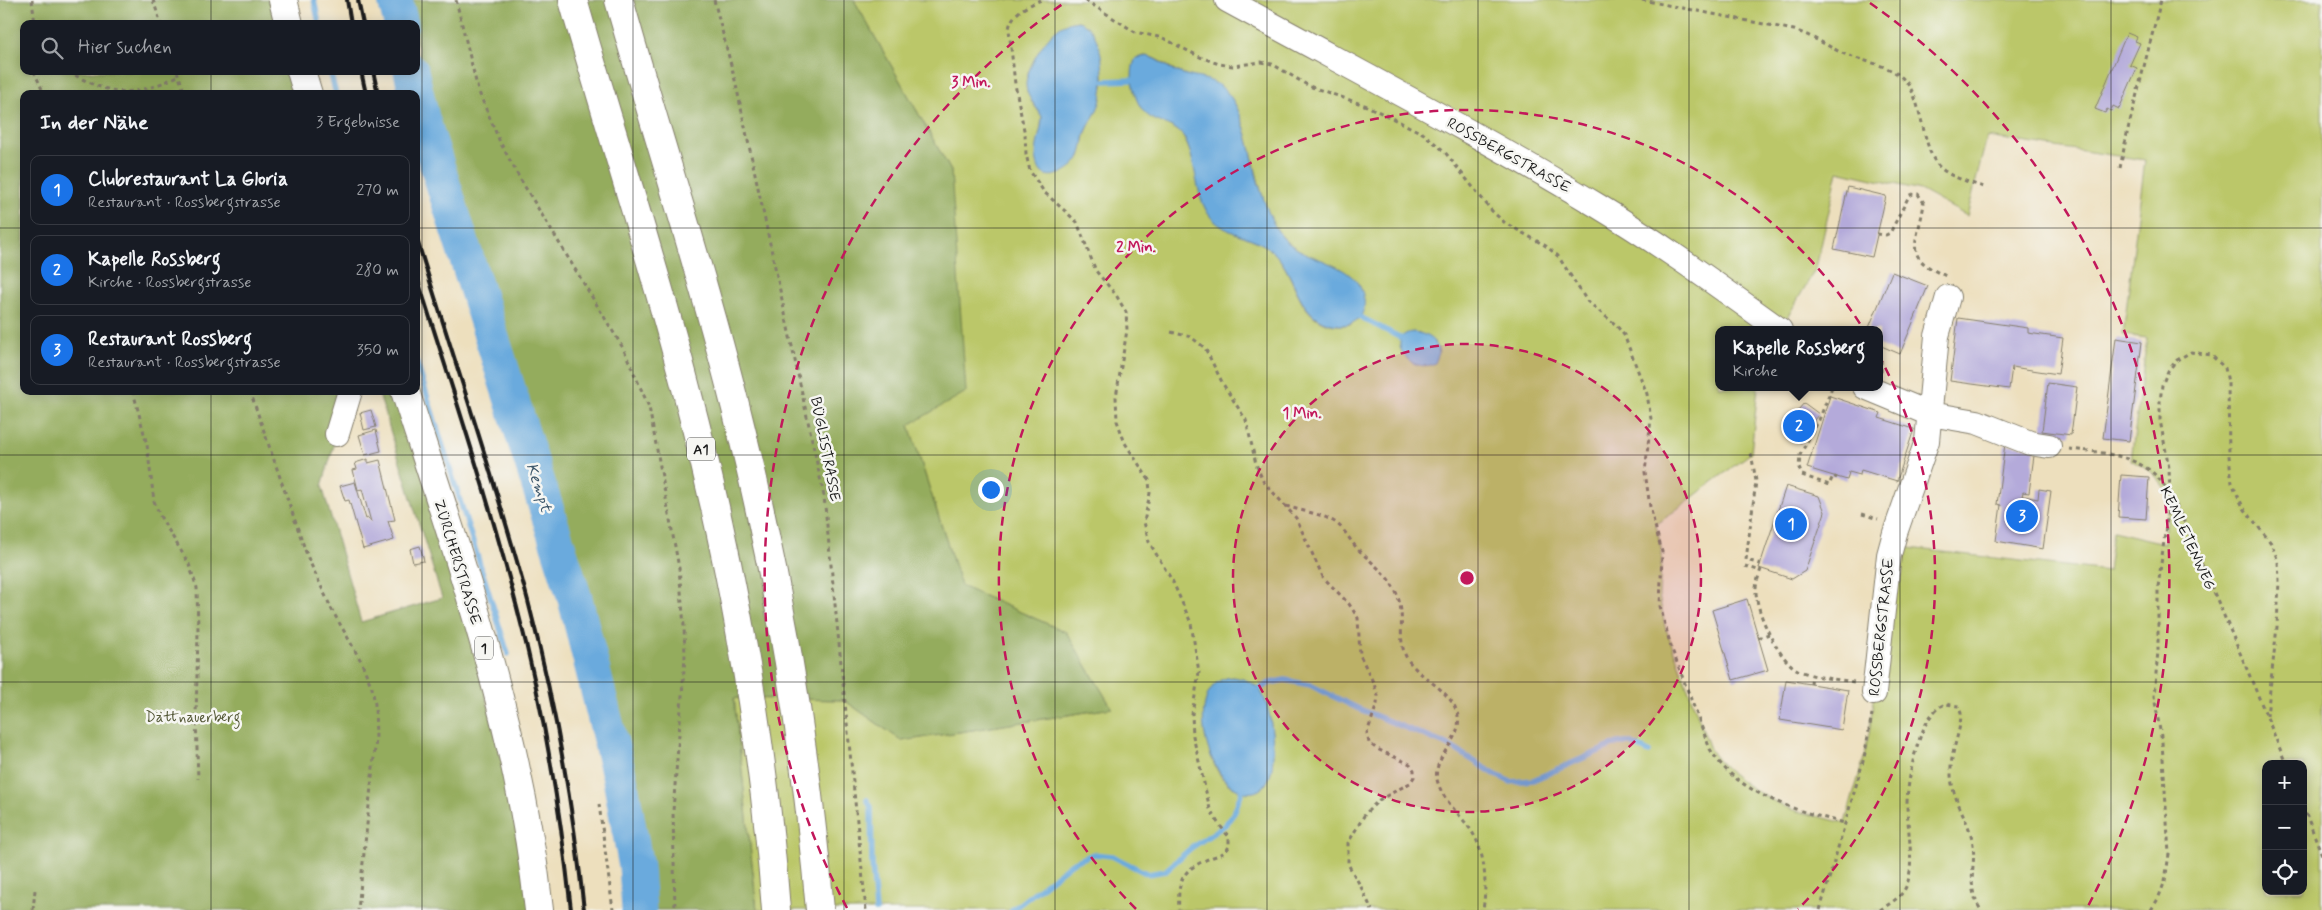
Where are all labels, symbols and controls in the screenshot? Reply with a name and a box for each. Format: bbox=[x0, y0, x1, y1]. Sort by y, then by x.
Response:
search box bbox=[20, 20, 420, 75]
icon: search bbox=[38, 34, 66, 62]
text: Hier suchen bbox=[78, 35, 172, 60]
text: 3 Min. bbox=[952, 73, 990, 93]
text: In der Nähe bbox=[40, 109, 148, 137]
text: 3 Ergebnisse bbox=[316, 112, 400, 133]
street label: ROSSBERGSTRASSE bbox=[1443, 114, 1574, 198]
text: Clubrestaurant La Gloria bbox=[88, 167, 288, 192]
text: 1 bbox=[53, 180, 61, 201]
text: 270 m bbox=[356, 180, 399, 201]
text: Restaurant · Rossbergstrasse bbox=[88, 192, 281, 213]
text: 2 Min. bbox=[1116, 238, 1156, 258]
text: Kapelle Rossberg bbox=[88, 247, 221, 272]
text: 2 bbox=[53, 260, 61, 281]
text: 280 m bbox=[356, 260, 399, 281]
text: Kirche · Rossbergstrasse bbox=[88, 272, 251, 293]
popup bbox=[1715, 326, 1883, 391]
text: Restaurant Rossberg bbox=[88, 327, 252, 352]
text: Kapelle Rossberg bbox=[1733, 336, 1865, 361]
text: 3 bbox=[53, 340, 61, 361]
text: 350 m bbox=[357, 340, 399, 361]
text: Restaurant · Rossbergstrasse bbox=[88, 352, 281, 373]
text: Kirche bbox=[1733, 361, 1778, 382]
street label: BÜGLISTRASSE bbox=[805, 395, 845, 503]
text: 1 Min. bbox=[1283, 404, 1321, 424]
pin: 2 bbox=[1783, 407, 1815, 445]
road number: A1 bbox=[687, 438, 715, 460]
water label: Kempt bbox=[521, 460, 557, 516]
your location bbox=[978, 477, 1004, 503]
street label: KEMLETENWEG bbox=[2154, 484, 2220, 593]
street label: ZÜRCHERSTRASSE bbox=[428, 497, 486, 628]
pin: 3 bbox=[2006, 497, 2038, 535]
pin: 1 bbox=[1775, 505, 1807, 543]
street label: ROSSBERGSTRASSE bbox=[1865, 557, 1899, 697]
centre of rings bbox=[1458, 569, 1476, 587]
road number: 1 bbox=[475, 636, 493, 660]
park label: Dättnauerberg bbox=[145, 708, 241, 729]
map controls bbox=[2262, 760, 2307, 895]
button: + bbox=[2262, 760, 2307, 805]
button: − bbox=[2262, 805, 2307, 850]
button: locate bbox=[2262, 850, 2307, 895]

